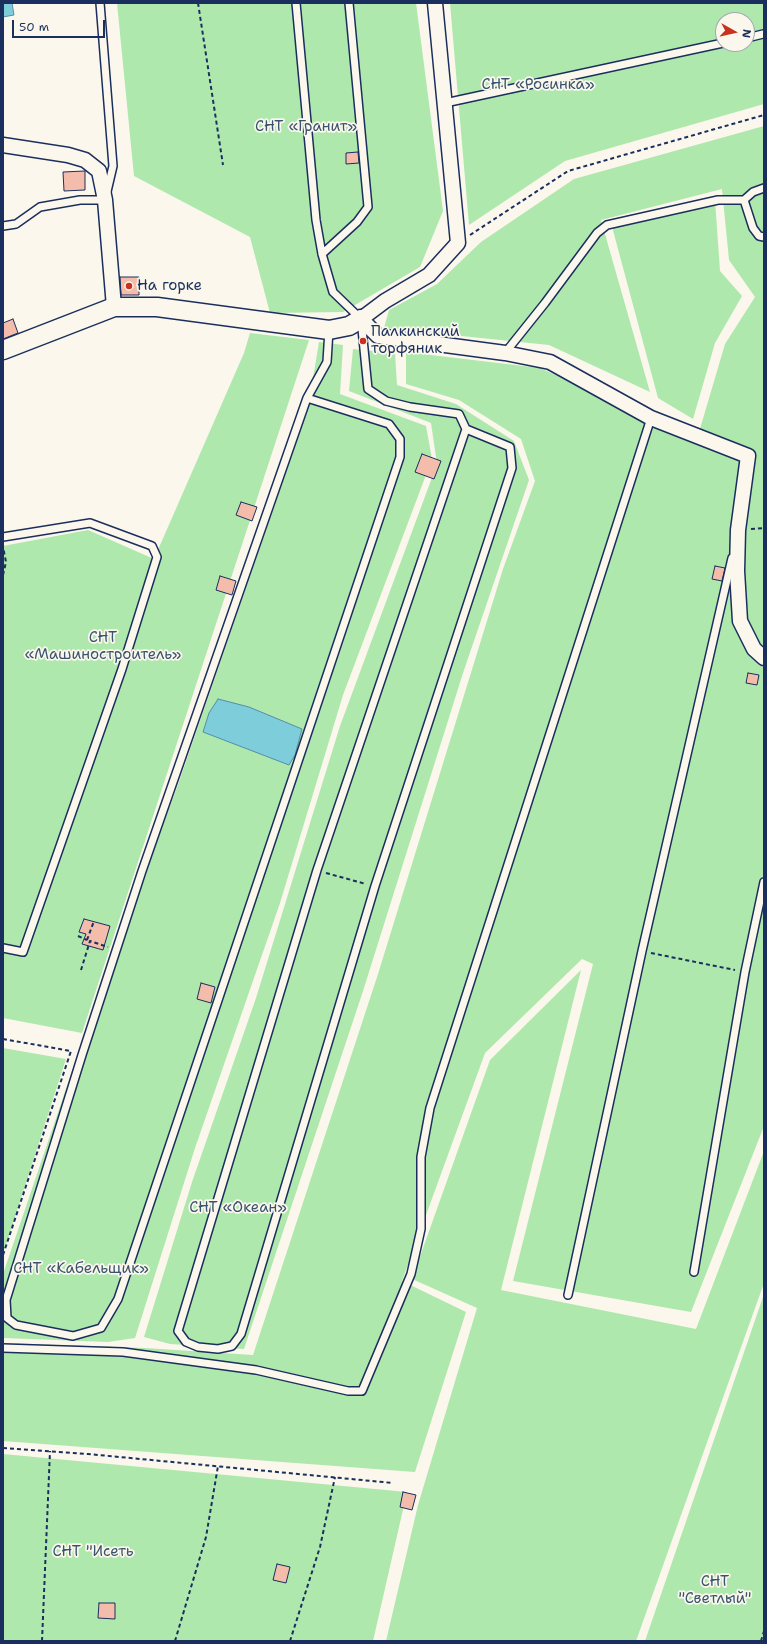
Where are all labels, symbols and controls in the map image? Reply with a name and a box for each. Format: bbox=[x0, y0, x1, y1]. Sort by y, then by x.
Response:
scale bar bbox=[14, 12, 107, 38]
north arrow bbox=[715, 12, 755, 52]
text: 50 m bbox=[19, 19, 49, 35]
text: N bbox=[738, 28, 754, 39]
park label: СНТ «Росинка» bbox=[482, 76, 594, 94]
park label: СНТ «Гранит» bbox=[255, 118, 357, 136]
place label: На горке bbox=[137, 277, 202, 295]
marker: На горке bbox=[124, 281, 134, 291]
place label: Палкинский торфяник bbox=[371, 323, 460, 358]
marker: Палкинский торфяник bbox=[358, 336, 368, 346]
park label: СНТ «Машиностроитель» bbox=[25, 629, 181, 664]
park label: СНТ «Океан» bbox=[189, 1199, 287, 1217]
park label: СНТ «Кабельщик» bbox=[13, 1260, 149, 1278]
park label: СНТ "Исеть bbox=[52, 1543, 134, 1561]
park label: СНТ "Светлый" bbox=[679, 1573, 751, 1608]

